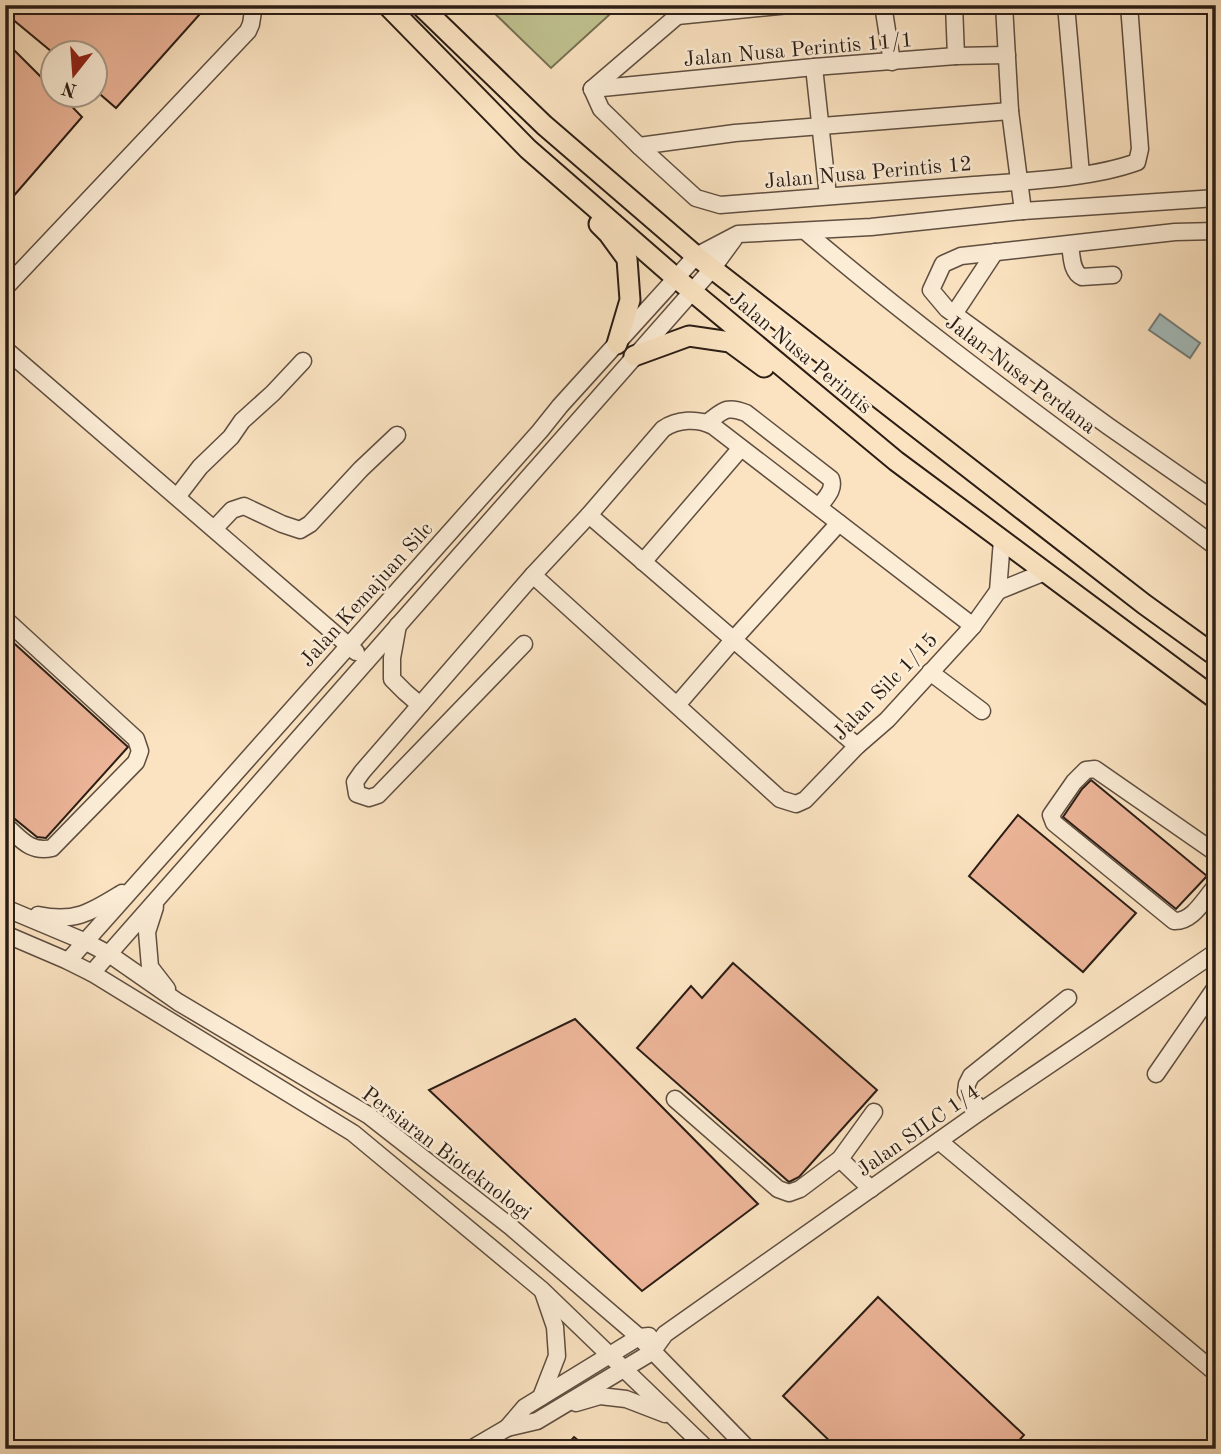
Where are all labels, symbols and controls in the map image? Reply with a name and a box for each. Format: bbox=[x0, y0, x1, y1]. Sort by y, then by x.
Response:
street label: Jalan Nusa Perintis 11/1 bbox=[683, 30, 914, 71]
north arrow bbox=[38, 38, 108, 108]
text: N bbox=[60, 77, 79, 99]
street label: Jalan Nusa Perintis 12 bbox=[763, 154, 973, 193]
street label: Jalan Nusa Perintis bbox=[725, 288, 875, 419]
street label: Jalan Nusa Perdana bbox=[941, 312, 1099, 438]
street label: Jalan Kemajuan Silc bbox=[297, 519, 437, 671]
street label: Jalan Silc 1/15 bbox=[830, 629, 942, 745]
street label: Jalan SILC 1/4 bbox=[854, 1081, 984, 1181]
street label: Persiaran Bioteknologi bbox=[357, 1084, 535, 1225]

